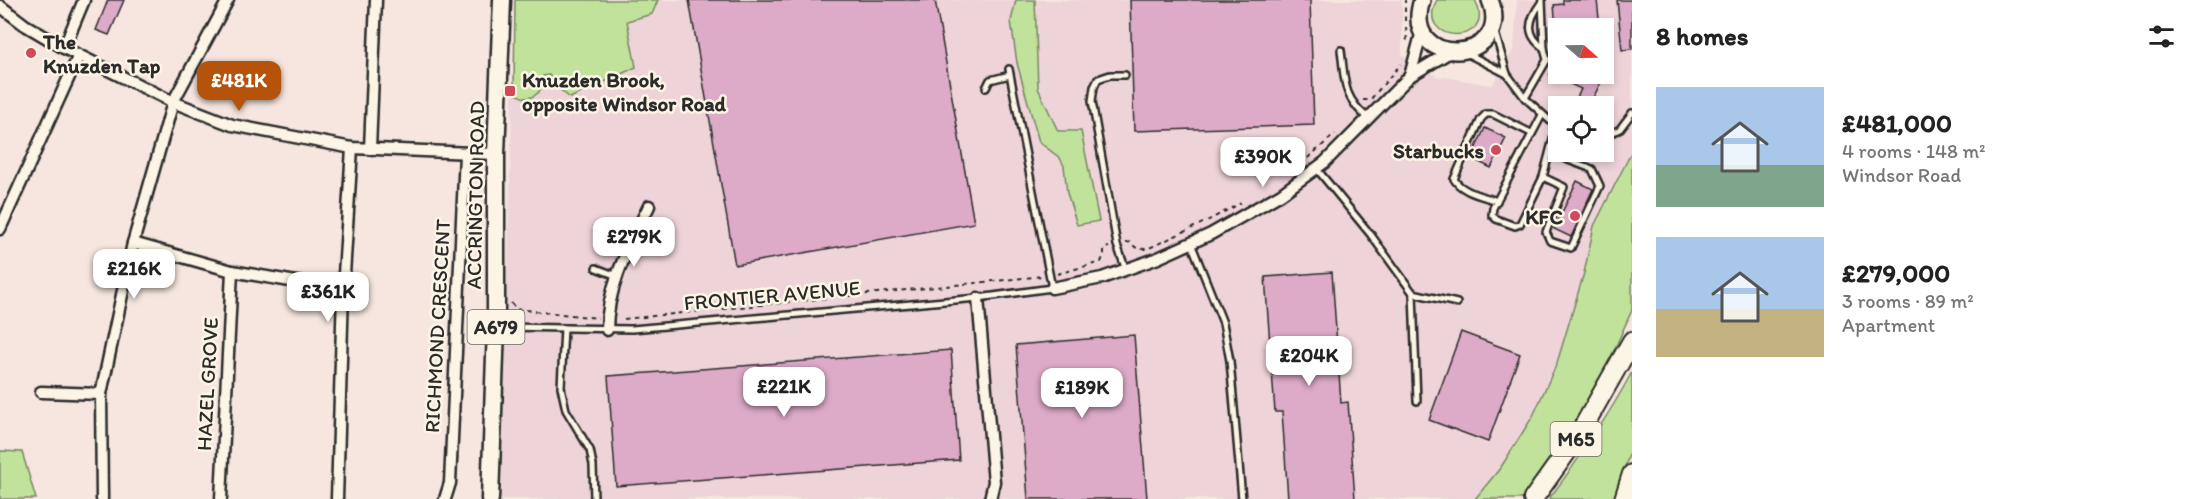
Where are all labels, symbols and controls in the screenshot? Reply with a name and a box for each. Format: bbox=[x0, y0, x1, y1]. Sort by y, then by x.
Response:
north arrow bbox=[1548, 18, 1614, 84]
map controls bbox=[1548, 18, 1614, 162]
text: 8 homes bbox=[1656, 20, 1748, 52]
icon: filters bbox=[2145, 20, 2178, 53]
place label: The Knuzden Tap bbox=[42, 29, 160, 79]
marker: The Knuzden Tap bbox=[24, 46, 38, 60]
pin: £481K bbox=[197, 61, 281, 112]
place label: Knuzden Brook, opposite Windsor Road bbox=[522, 67, 727, 117]
text: £481K bbox=[211, 68, 267, 92]
marker: Knuzden Brook, opposite Windsor Road bbox=[503, 84, 517, 98]
button: locate bbox=[1548, 96, 1614, 162]
street label: ACCRINGTON ROAD bbox=[461, 100, 489, 290]
text: £481,000 bbox=[1842, 107, 1952, 139]
icon: home bbox=[1704, 111, 1776, 183]
pin: £390K bbox=[1221, 137, 1305, 188]
place label: Starbucks bbox=[1393, 138, 1484, 163]
text: 4 rooms · 148 m² bbox=[1842, 139, 1986, 163]
marker: Starbucks bbox=[1489, 143, 1503, 157]
text: £390K bbox=[1234, 144, 1292, 168]
text: Windsor Road bbox=[1842, 163, 1961, 187]
place label: KFC bbox=[1525, 204, 1563, 229]
marker: KFC bbox=[1568, 209, 1582, 223]
pin: £279K bbox=[592, 217, 676, 268]
street label: RICHMOND CRESCENT bbox=[419, 218, 455, 434]
text: £279K bbox=[607, 224, 661, 248]
pin: £216K bbox=[92, 249, 176, 300]
text: £216K bbox=[107, 256, 161, 280]
text: £279,000 bbox=[1842, 257, 1950, 289]
icon: home bbox=[1704, 261, 1776, 333]
pin: £361K bbox=[286, 272, 370, 323]
street label: FRONTIER AVENUE bbox=[683, 275, 861, 315]
text: £361K bbox=[301, 279, 355, 303]
text: 3 rooms · 89 m² bbox=[1842, 289, 1974, 313]
road number: A679 bbox=[468, 310, 524, 344]
text: Apartment bbox=[1842, 313, 1935, 337]
street label: HAZEL GROVE bbox=[191, 317, 223, 451]
pin: £204K bbox=[1267, 336, 1351, 387]
text: £204K bbox=[1280, 343, 1338, 367]
pin: £221K bbox=[742, 367, 826, 418]
pin: £189K bbox=[1040, 368, 1124, 419]
text: £221K bbox=[757, 374, 811, 398]
text: £189K bbox=[1055, 375, 1109, 399]
road number: M65 bbox=[1550, 422, 1602, 456]

